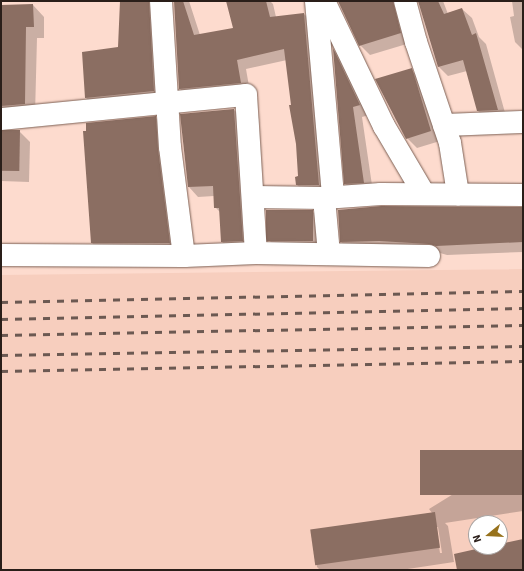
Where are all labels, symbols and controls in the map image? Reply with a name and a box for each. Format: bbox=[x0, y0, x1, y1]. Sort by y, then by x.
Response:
north arrow bbox=[468, 515, 508, 555]
text: N bbox=[469, 533, 485, 544]

